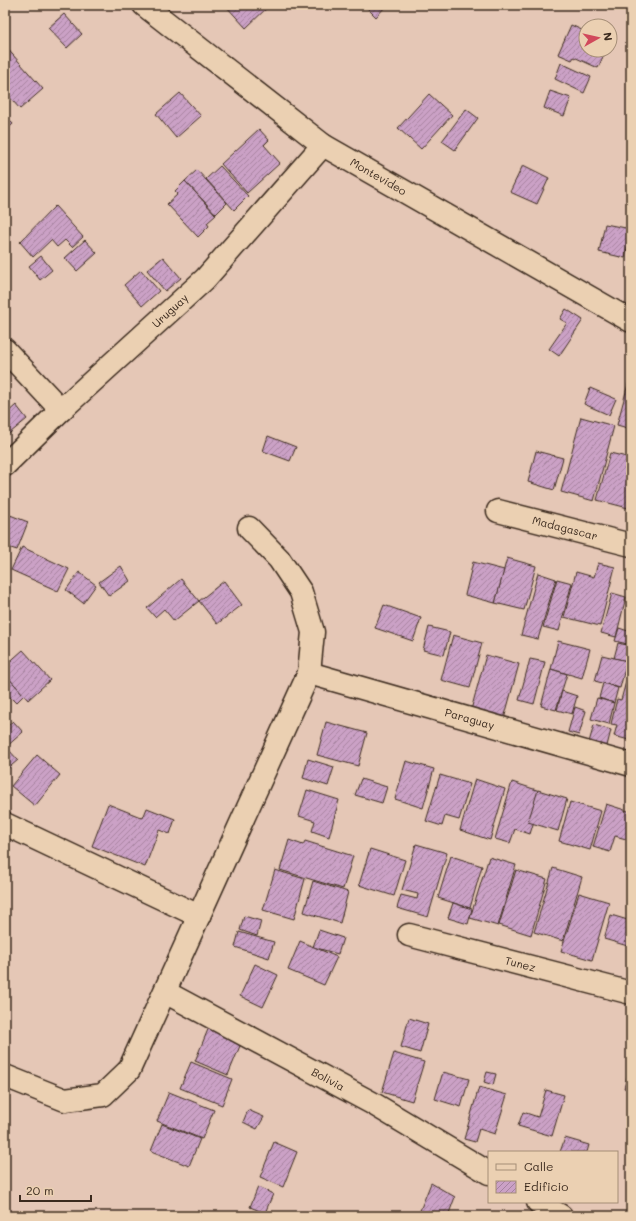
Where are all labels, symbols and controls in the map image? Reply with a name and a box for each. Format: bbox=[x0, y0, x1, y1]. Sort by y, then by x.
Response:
north arrow bbox=[578, 18, 618, 58]
text: N bbox=[600, 31, 616, 42]
street label: Montevideo bbox=[348, 154, 410, 198]
street label: Uruguay bbox=[148, 290, 191, 331]
street label: Madagascar bbox=[531, 512, 599, 543]
street label: Paraguay bbox=[443, 704, 497, 733]
street label: Tunez bbox=[503, 952, 537, 975]
street label: Bolivia bbox=[309, 1064, 348, 1094]
legend bbox=[488, 1151, 618, 1203]
text: Calle bbox=[524, 1158, 554, 1174]
scale bar bbox=[20, 1177, 91, 1203]
text: Edificio bbox=[524, 1178, 568, 1194]
text: 20 m bbox=[26, 1182, 54, 1198]

